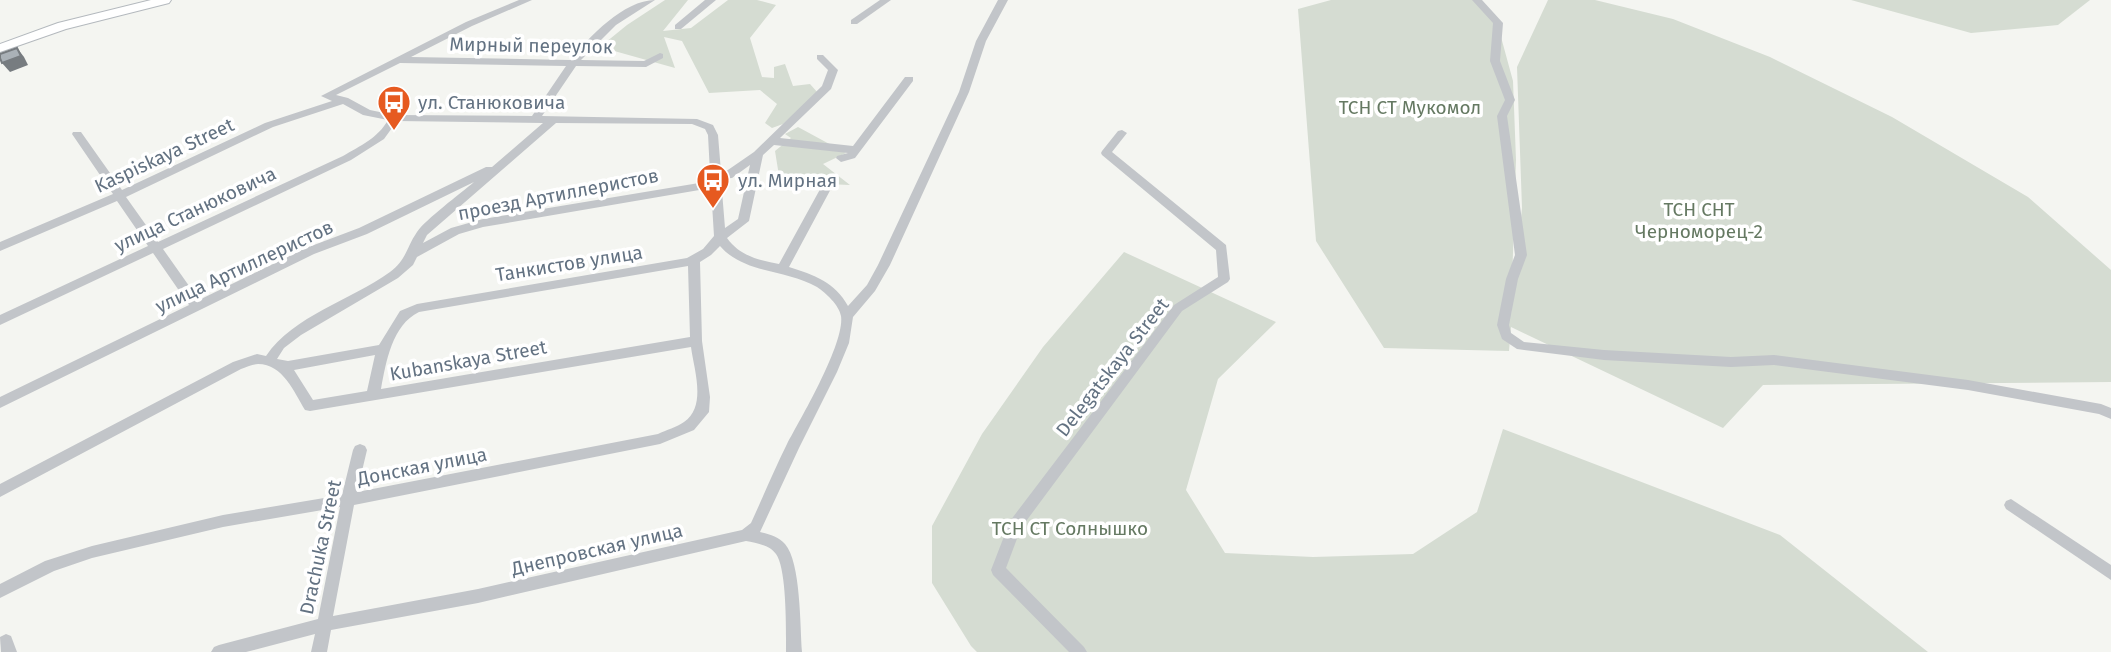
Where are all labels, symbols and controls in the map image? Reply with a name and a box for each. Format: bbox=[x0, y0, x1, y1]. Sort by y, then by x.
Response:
street label: Мирный переулок bbox=[449, 33, 613, 58]
bus stop icon: ул. Станюковича bbox=[375, 83, 413, 132]
place label: ул. Станюковича bbox=[418, 91, 565, 114]
park label: ТСН СТ Мукомол bbox=[1339, 96, 1481, 119]
street label: Kaspiskaya Street bbox=[91, 113, 238, 198]
bus stop icon: ул. Мирная bbox=[694, 161, 732, 210]
street label: улица Станюковича bbox=[111, 162, 280, 257]
street label: проезд Артиллеристов bbox=[456, 164, 660, 225]
place label: ул. Мирная bbox=[738, 169, 837, 192]
park label: ТСН СНТ Черноморец-2 bbox=[1635, 198, 1763, 243]
street label: улица Артиллеристов bbox=[152, 215, 337, 318]
street label: Танкистов улица bbox=[494, 241, 644, 286]
street label: Delegatskaya Street bbox=[1051, 293, 1174, 441]
street label: Kubanskaya Street bbox=[388, 335, 548, 386]
street label: Донская улица bbox=[354, 443, 489, 491]
street label: Drachuka Street bbox=[295, 478, 346, 616]
park label: ТСН СТ Солнышко bbox=[992, 517, 1148, 540]
street label: Днепровская улица bbox=[508, 519, 685, 581]

